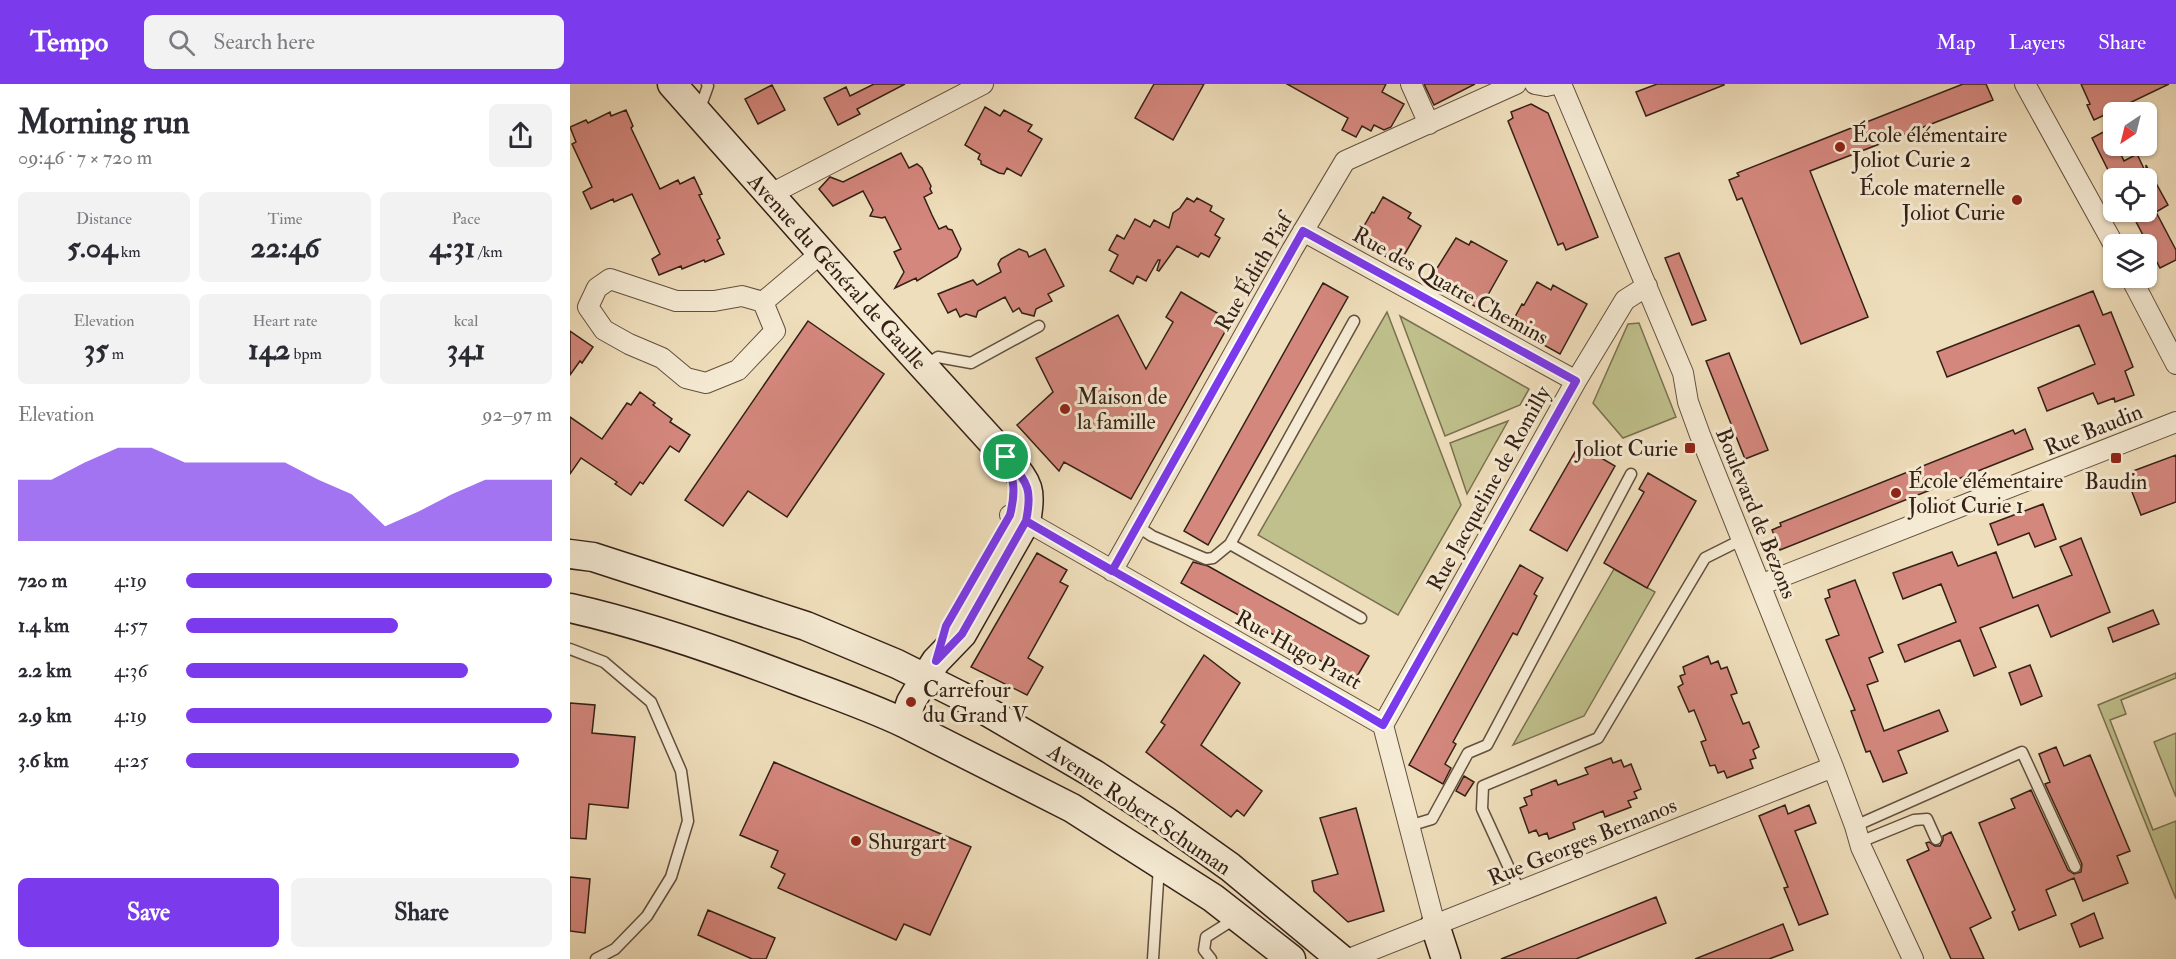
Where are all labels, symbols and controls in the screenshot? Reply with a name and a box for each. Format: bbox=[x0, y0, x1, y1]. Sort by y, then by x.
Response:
search box bbox=[144, 15, 564, 69]
text: Tempo bbox=[30, 25, 108, 60]
icon: search bbox=[165, 26, 198, 59]
text: Search here bbox=[213, 28, 315, 56]
text: Map bbox=[1936, 29, 1976, 56]
text: Layers bbox=[2009, 29, 2065, 56]
text: Share bbox=[2098, 29, 2146, 56]
text: Morning run bbox=[18, 102, 190, 143]
north arrow bbox=[2103, 102, 2157, 156]
map controls bbox=[2103, 102, 2157, 288]
button: share bbox=[489, 104, 552, 167]
place label: École élémentaire Joliot Curie 2 bbox=[1851, 120, 2007, 174]
marker: École élémentaire Joliot Curie 2 bbox=[1833, 140, 1847, 154]
text: 09:46 · 7 × 720 m bbox=[18, 145, 152, 170]
street label: Avenue du Général de Gaulle bbox=[741, 167, 933, 376]
button: locate bbox=[2103, 168, 2157, 222]
place label: École maternelle Joliot Curie bbox=[1859, 173, 2005, 227]
marker: École maternelle Joliot Curie bbox=[2010, 193, 2024, 207]
street label: Rue Édith Piaf bbox=[1208, 206, 1300, 336]
text: Distance bbox=[76, 209, 132, 229]
text: Time bbox=[268, 209, 302, 229]
text: Pace bbox=[452, 209, 480, 229]
street label: Rue des Quatre Chemins bbox=[1348, 220, 1553, 351]
text: 5.04 bbox=[67, 229, 117, 266]
text: 22:46 bbox=[250, 229, 320, 266]
text: 4:31 bbox=[429, 229, 475, 266]
button: layers bbox=[2103, 234, 2157, 288]
text: km bbox=[117, 242, 141, 262]
text: /km bbox=[475, 242, 503, 262]
text: Elevation bbox=[74, 311, 134, 331]
text: Heart rate bbox=[252, 311, 318, 331]
text: kcal bbox=[454, 311, 478, 331]
text: 35 bbox=[84, 331, 108, 368]
text: 142 bbox=[248, 331, 290, 368]
text: 341 bbox=[447, 331, 485, 368]
text: m bbox=[108, 344, 124, 364]
text: bpm bbox=[290, 344, 322, 364]
street label: Rue Jacqueline de Romilly bbox=[1421, 381, 1557, 596]
place label: Maison de la famille bbox=[1077, 383, 1167, 436]
street label: Rue Baudin bbox=[2040, 398, 2147, 462]
text: Elevation bbox=[18, 402, 94, 427]
text: 92–97 m bbox=[482, 402, 552, 427]
marker: Maison de la famille bbox=[1058, 402, 1072, 416]
street label: Boulevard de Bezons bbox=[1709, 424, 1803, 603]
pin bbox=[980, 431, 1031, 482]
place label: Joliot Curie bbox=[1574, 435, 1678, 463]
icon: arrive bbox=[989, 440, 1022, 473]
marker: Joliot Curie bbox=[1683, 441, 1697, 455]
marker: Baudin bbox=[2109, 451, 2123, 465]
place label: École élémentaire Joliot Curie 1 bbox=[1907, 466, 2063, 520]
place label: Baudin bbox=[2085, 468, 2147, 496]
marker: École élémentaire Joliot Curie 1 bbox=[1889, 486, 1903, 500]
text: 720 m bbox=[18, 568, 67, 593]
text: 4:19 bbox=[114, 568, 147, 593]
street label: Rue Hugo Pratt bbox=[1230, 604, 1367, 696]
text: 1.4 km bbox=[18, 613, 69, 638]
text: 4:57 bbox=[114, 613, 148, 638]
text: 2.2 km bbox=[18, 658, 71, 683]
text: 4:36 bbox=[114, 658, 148, 683]
place label: Carrefour du Grand V bbox=[923, 676, 1029, 729]
marker: Carrefour du Grand V bbox=[904, 695, 918, 709]
text: 2.9 km bbox=[18, 703, 72, 728]
text: 4:19 bbox=[114, 703, 147, 728]
street label: Avenue Robert Schuman bbox=[1041, 737, 1237, 882]
text: 3.6 km bbox=[18, 748, 69, 773]
text: 4:25 bbox=[114, 748, 149, 773]
street label: Rue Georges Bernanos bbox=[1484, 791, 1681, 893]
place label: Shurgart bbox=[868, 828, 946, 856]
marker: Shurgart bbox=[849, 834, 863, 848]
button: Save bbox=[18, 878, 279, 947]
button: Share bbox=[291, 878, 552, 947]

